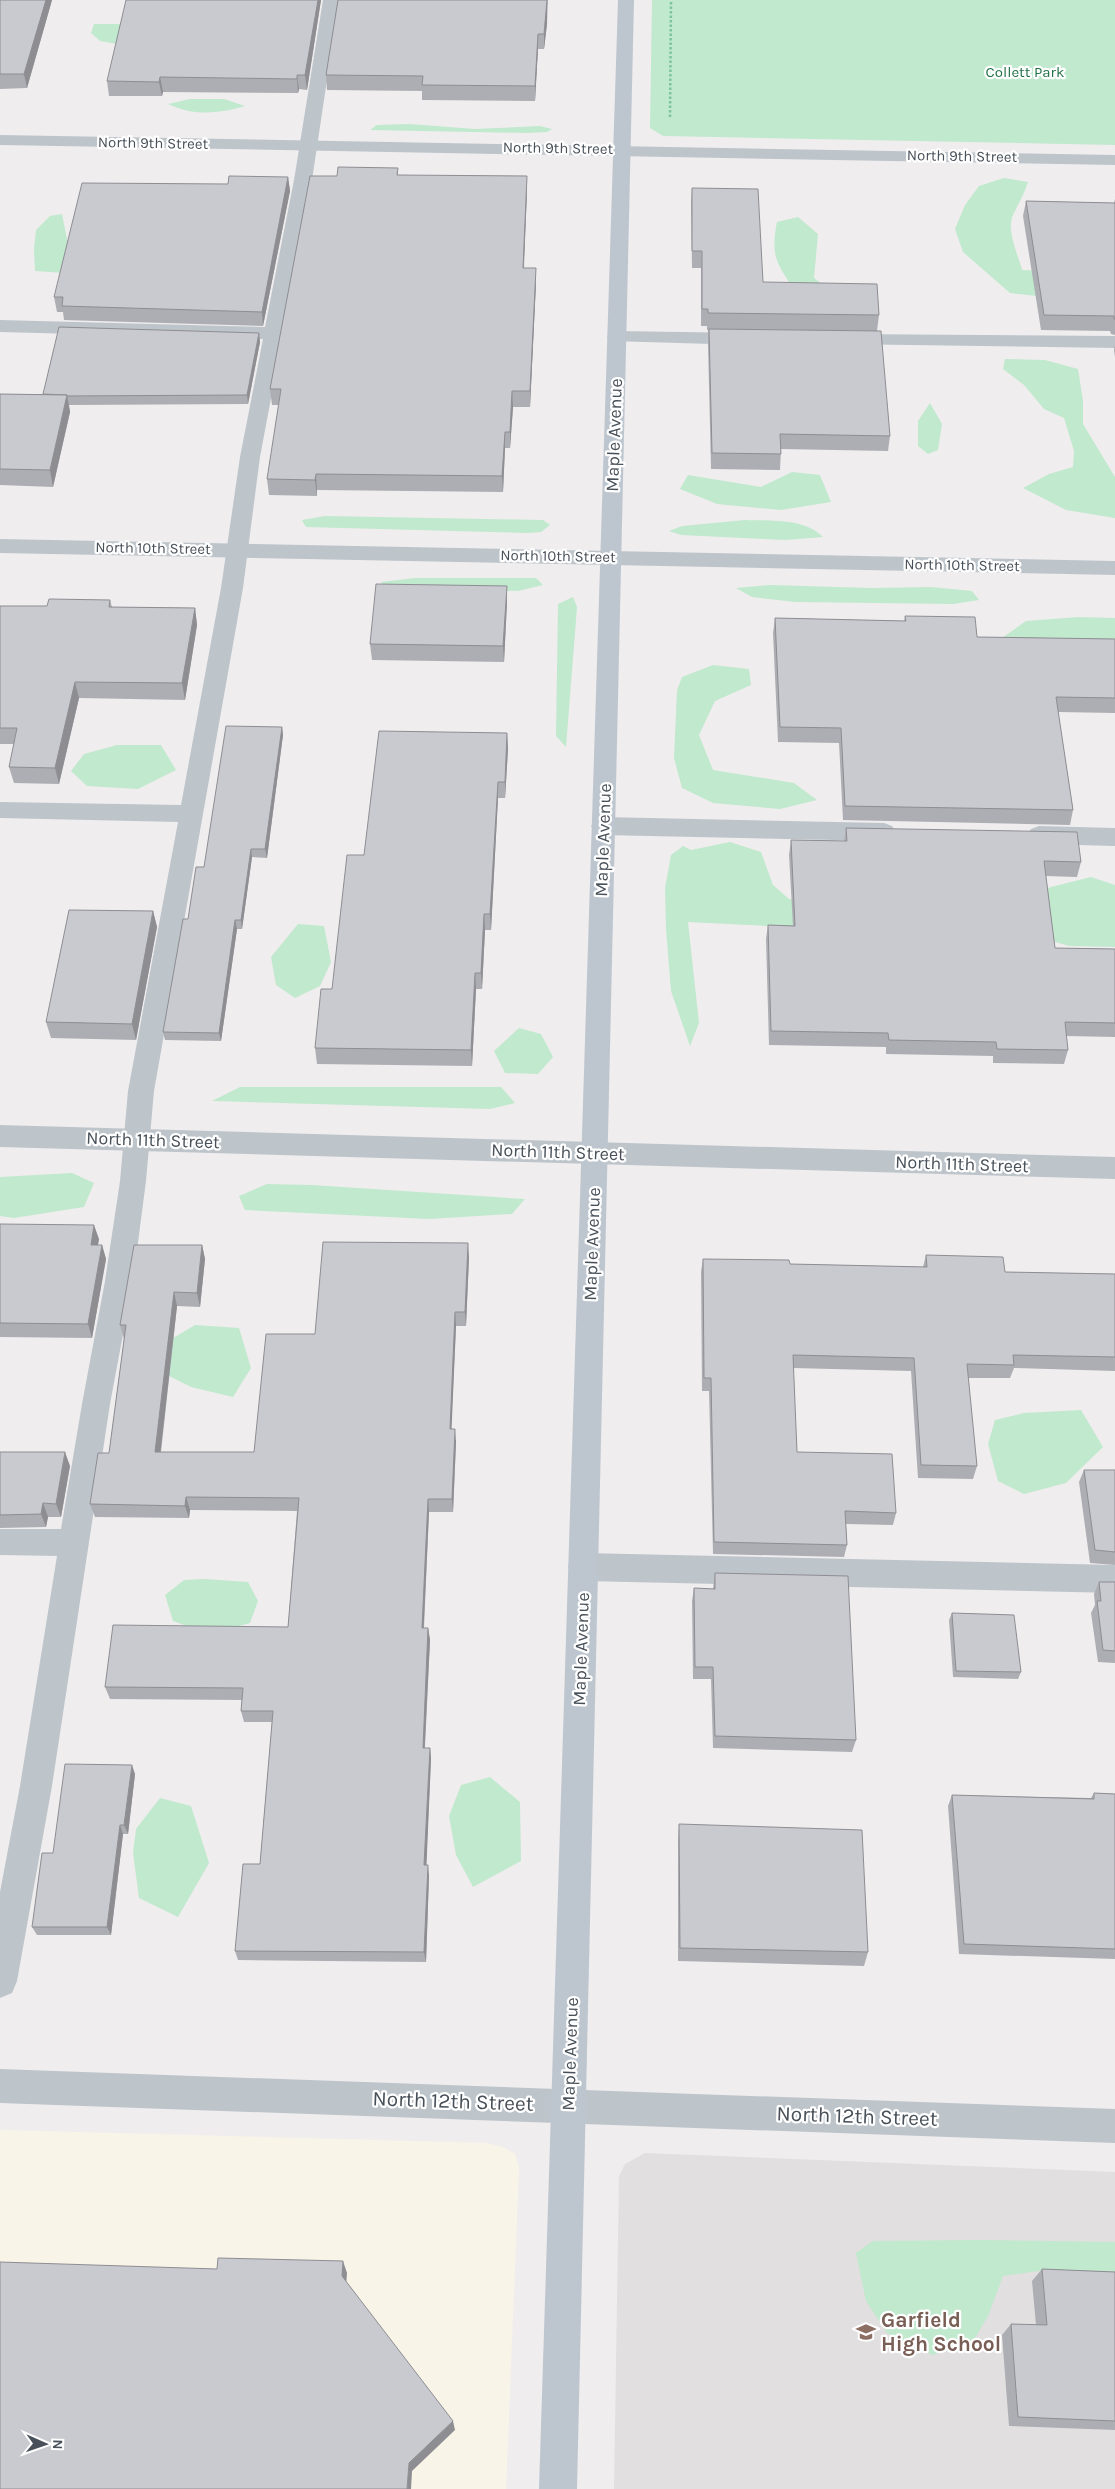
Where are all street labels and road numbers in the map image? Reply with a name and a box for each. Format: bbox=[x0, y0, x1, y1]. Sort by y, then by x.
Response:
street label: North 9th Street bbox=[98, 133, 209, 153]
street label: North 9th Street bbox=[503, 138, 614, 158]
street label: North 9th Street bbox=[907, 146, 1018, 166]
street label: Maple Avenue bbox=[601, 378, 627, 492]
street label: North 10th Street bbox=[95, 538, 211, 558]
street label: North 10th Street bbox=[500, 546, 616, 566]
street label: North 10th Street bbox=[904, 555, 1020, 575]
street label: Maple Avenue bbox=[590, 783, 616, 897]
street label: North 11th Street bbox=[86, 1127, 220, 1153]
street label: North 11th Street bbox=[491, 1139, 625, 1165]
street label: North 11th Street bbox=[895, 1151, 1029, 1177]
street label: Maple Avenue bbox=[579, 1187, 605, 1301]
street label: Maple Avenue bbox=[568, 1592, 594, 1706]
street label: Maple Avenue bbox=[557, 1997, 583, 2111]
street label: North 12th Street bbox=[372, 2086, 534, 2116]
street label: North 12th Street bbox=[776, 2101, 938, 2131]

